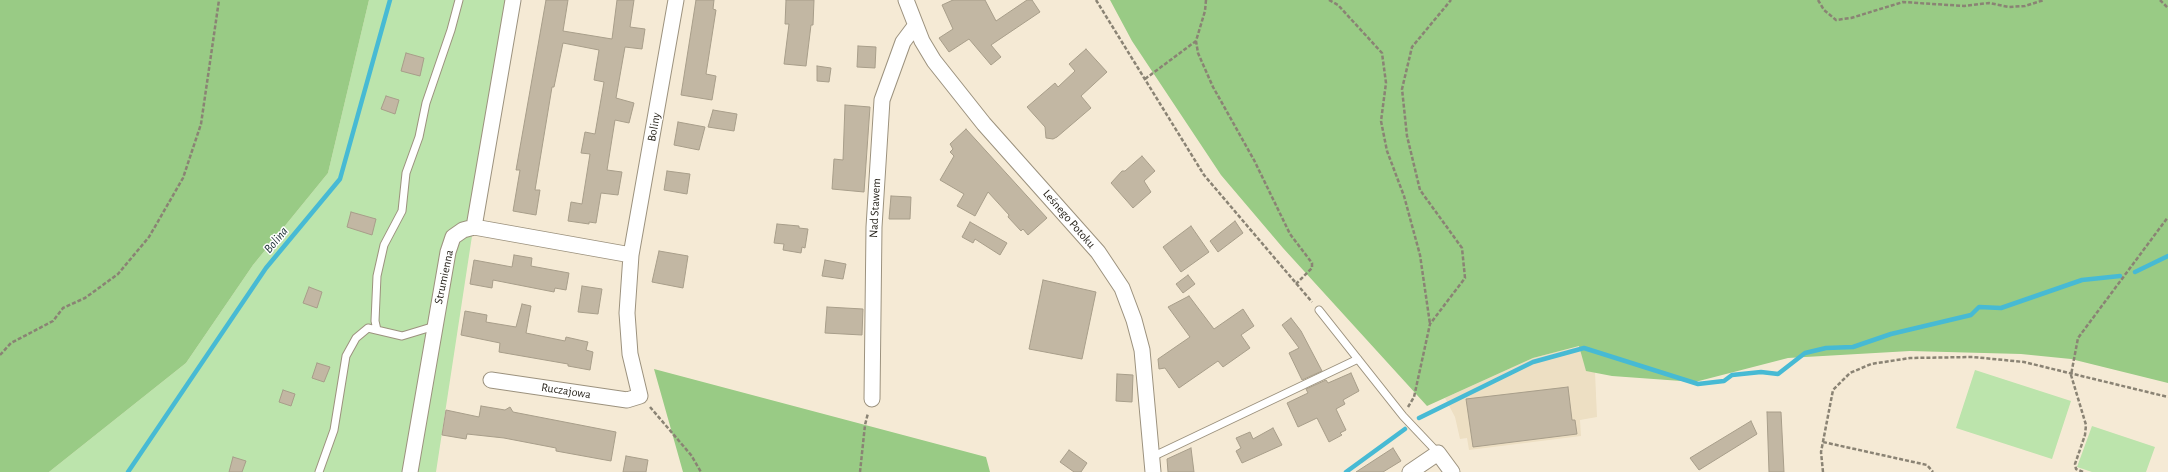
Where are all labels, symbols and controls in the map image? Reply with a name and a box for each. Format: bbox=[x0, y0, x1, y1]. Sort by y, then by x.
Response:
street label: Boliny bbox=[644, 111, 664, 143]
street label: Nad Stawem bbox=[866, 178, 884, 238]
street label: Leśnego Potoku bbox=[1040, 187, 1098, 251]
water label: Bolina bbox=[260, 224, 292, 256]
street label: Strumienna bbox=[431, 249, 457, 305]
street label: Ruczajowa bbox=[540, 380, 592, 402]

